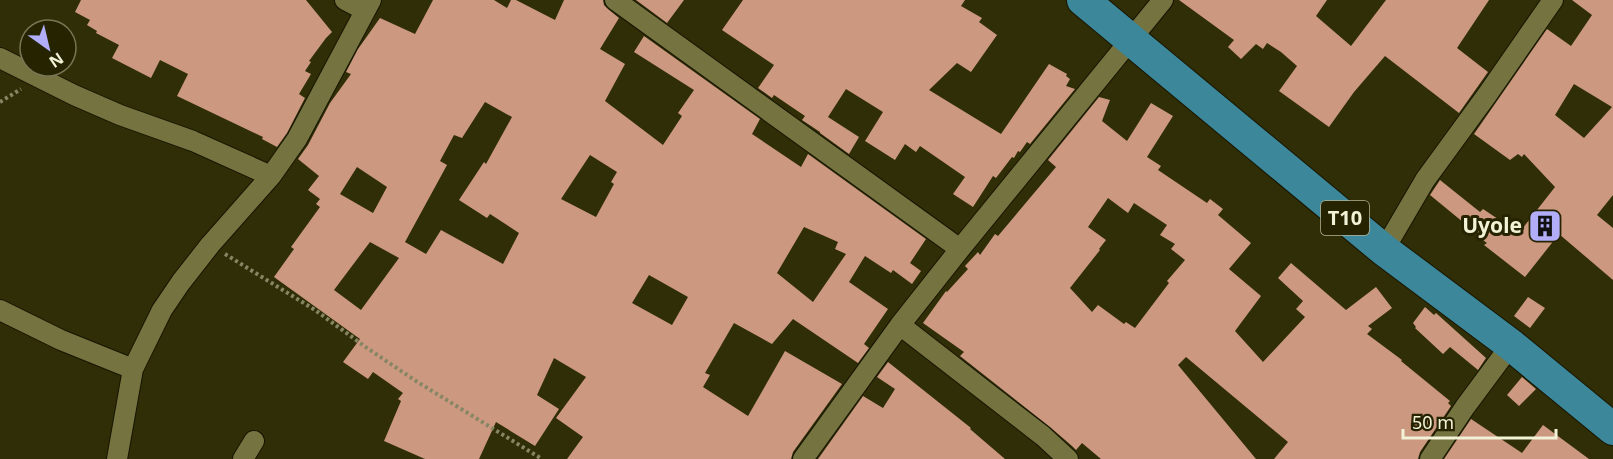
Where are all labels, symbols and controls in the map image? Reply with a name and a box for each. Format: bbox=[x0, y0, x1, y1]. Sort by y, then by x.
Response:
north arrow bbox=[18, 18, 78, 78]
text: N bbox=[45, 48, 68, 73]
road number: T10 bbox=[1321, 201, 1369, 235]
building icon: Uyole bbox=[1527, 208, 1563, 244]
place label: Uyole bbox=[1462, 211, 1522, 239]
scale bar bbox=[1403, 402, 1556, 440]
text: 50 m bbox=[1412, 410, 1454, 434]

